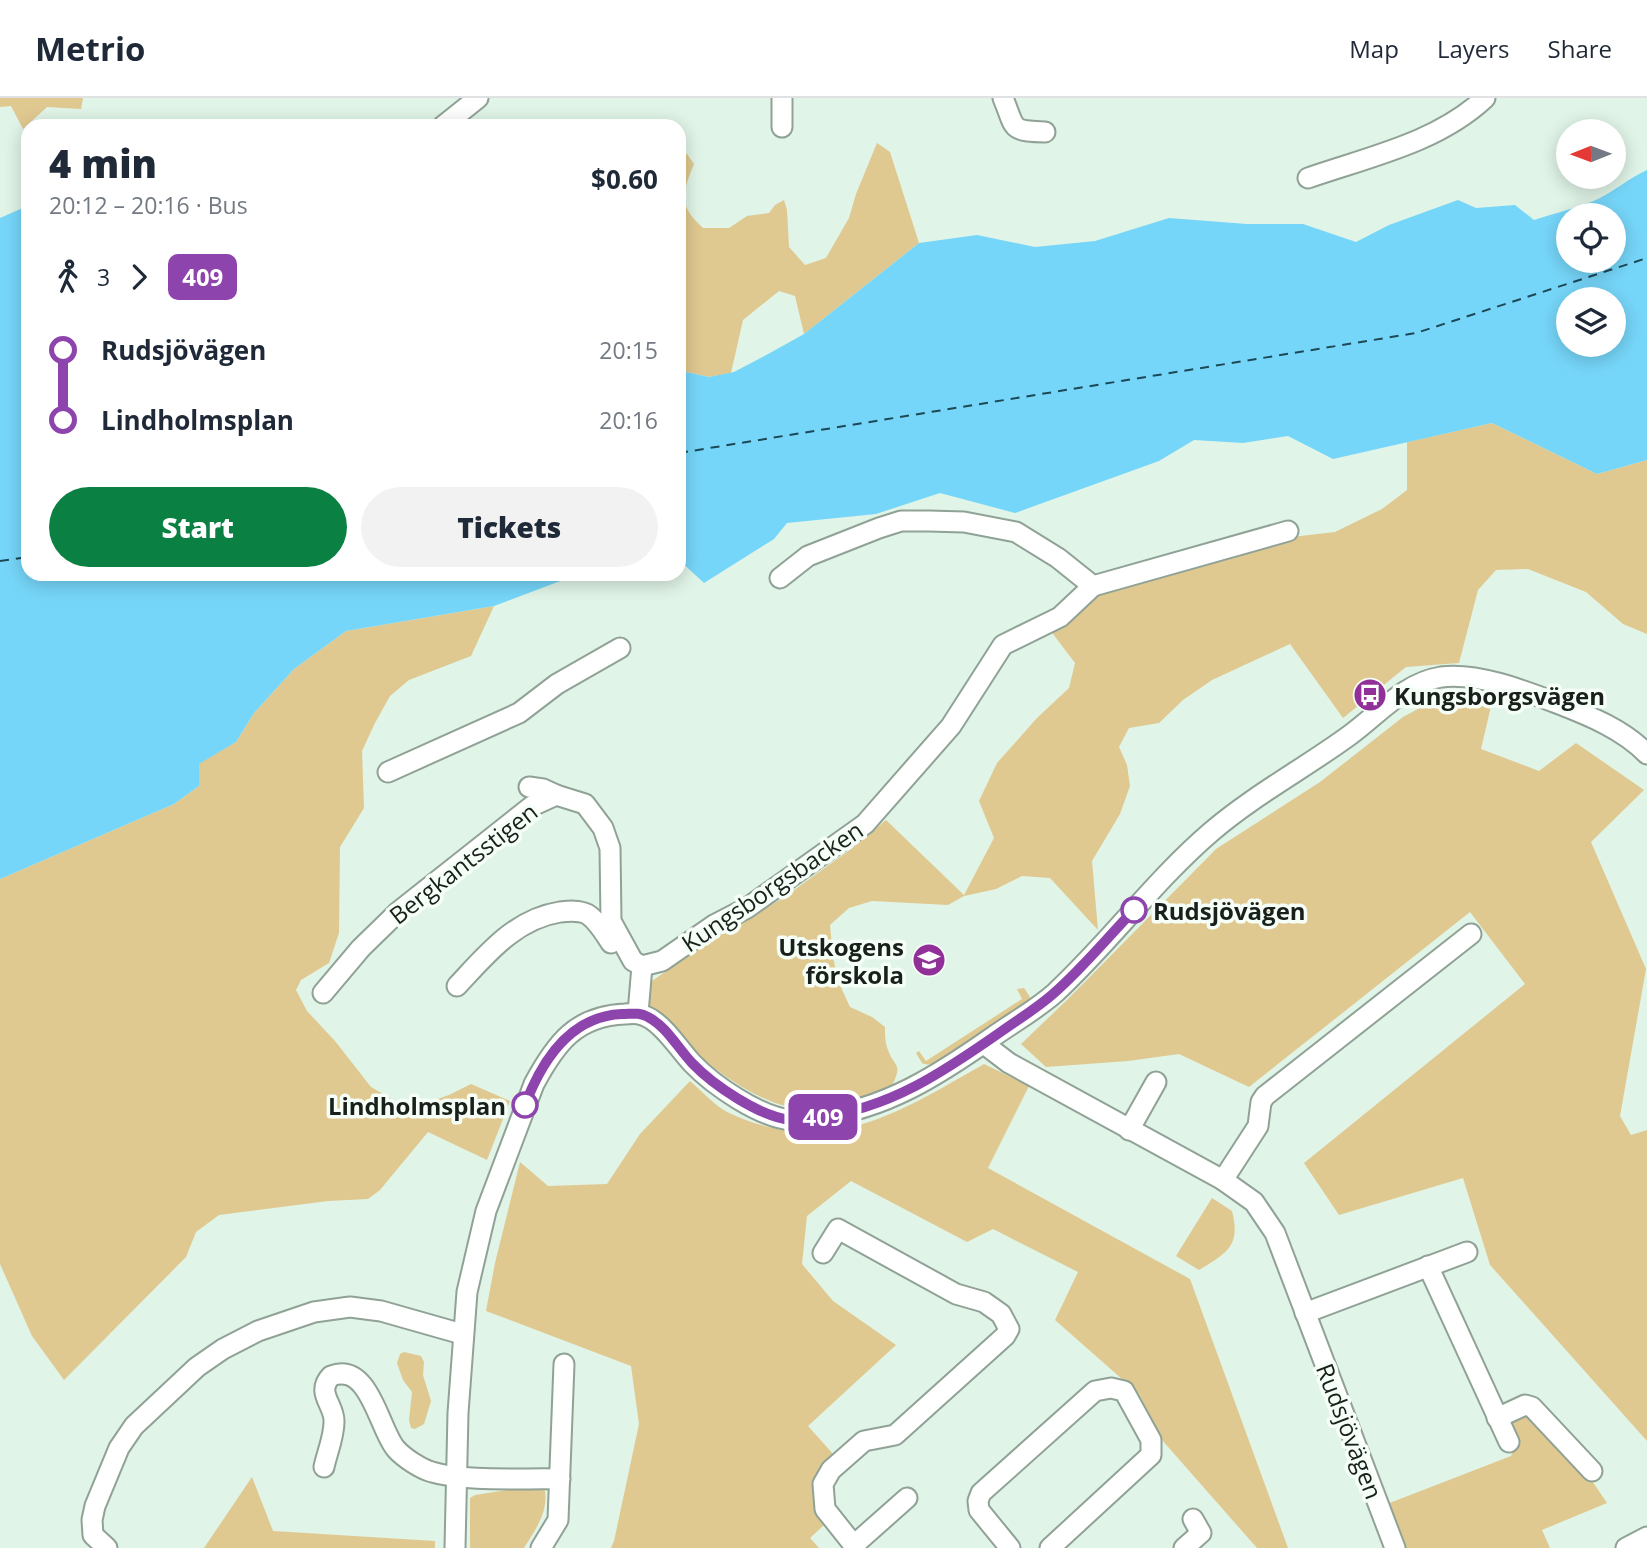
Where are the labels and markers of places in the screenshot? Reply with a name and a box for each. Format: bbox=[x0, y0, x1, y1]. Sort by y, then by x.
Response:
bus stop icon: Kungsborgsvägen bbox=[1351, 676, 1389, 714]
place label: Kungsborgsvägen bbox=[1394, 679, 1605, 712]
place label: Rudsjövägen bbox=[1153, 894, 1306, 927]
marker: Rudsjövägen bbox=[1121, 897, 1147, 923]
place label: Utskogens förskola bbox=[778, 930, 904, 991]
school or university icon: Utskogens förskola bbox=[910, 941, 948, 979]
place label: Lindholmsplan bbox=[328, 1089, 506, 1122]
marker: Lindholmsplan bbox=[512, 1092, 538, 1118]

